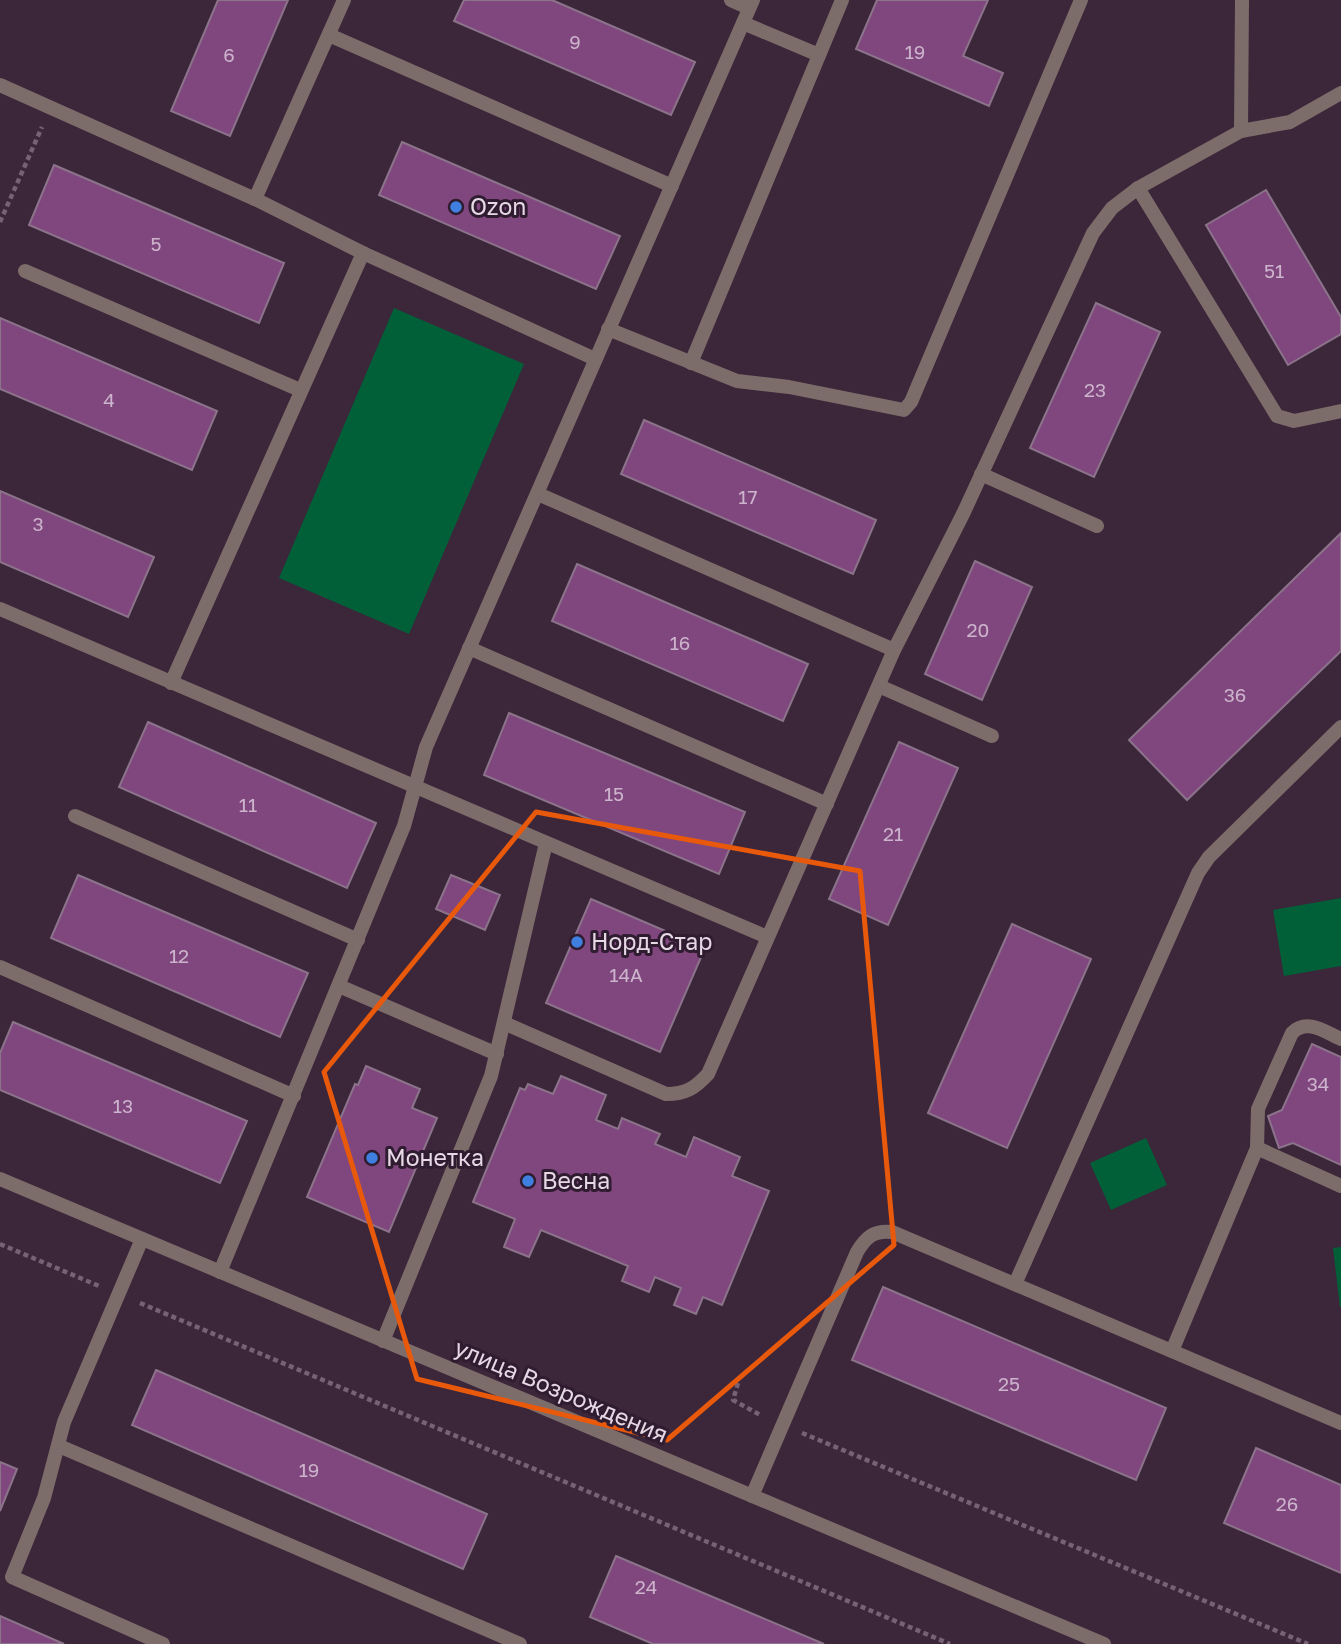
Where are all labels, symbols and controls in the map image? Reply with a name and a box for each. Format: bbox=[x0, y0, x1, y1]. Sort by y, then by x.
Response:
house number: 9 bbox=[569, 30, 581, 53]
house number: 19 bbox=[905, 40, 925, 63]
house number: 6 bbox=[223, 43, 235, 66]
place label: Ozon bbox=[470, 192, 526, 220]
marker: Ozon bbox=[448, 199, 464, 215]
house number: 5 bbox=[150, 232, 162, 255]
house number: 51 bbox=[1264, 259, 1284, 282]
house number: 23 bbox=[1084, 378, 1106, 401]
house number: 4 bbox=[103, 388, 115, 411]
house number: 17 bbox=[738, 485, 758, 508]
house number: 3 bbox=[32, 512, 44, 535]
house number: 20 bbox=[967, 618, 989, 641]
house number: 16 bbox=[670, 631, 690, 654]
house number: 36 bbox=[1224, 683, 1246, 706]
house number: 15 bbox=[604, 782, 624, 805]
house number: 11 bbox=[239, 793, 257, 816]
house number: 21 bbox=[883, 822, 903, 845]
place label: Норд-Стар bbox=[591, 927, 712, 955]
marker: Норд-Стар bbox=[569, 934, 585, 950]
house number: 12 bbox=[169, 944, 189, 967]
house number: 14А bbox=[609, 963, 643, 986]
house number: 34 bbox=[1307, 1072, 1329, 1095]
house number: 13 bbox=[113, 1094, 133, 1117]
place label: Монетка bbox=[386, 1143, 484, 1171]
marker: Монетка bbox=[364, 1150, 380, 1166]
place label: Весна bbox=[542, 1166, 610, 1194]
marker: Весна bbox=[520, 1173, 536, 1189]
street label: улица Возрождения bbox=[451, 1332, 672, 1448]
house number: 25 bbox=[998, 1372, 1020, 1395]
house number: 19 bbox=[299, 1458, 319, 1481]
house number: 26 bbox=[1276, 1492, 1298, 1515]
house number: 24 bbox=[635, 1575, 657, 1598]

